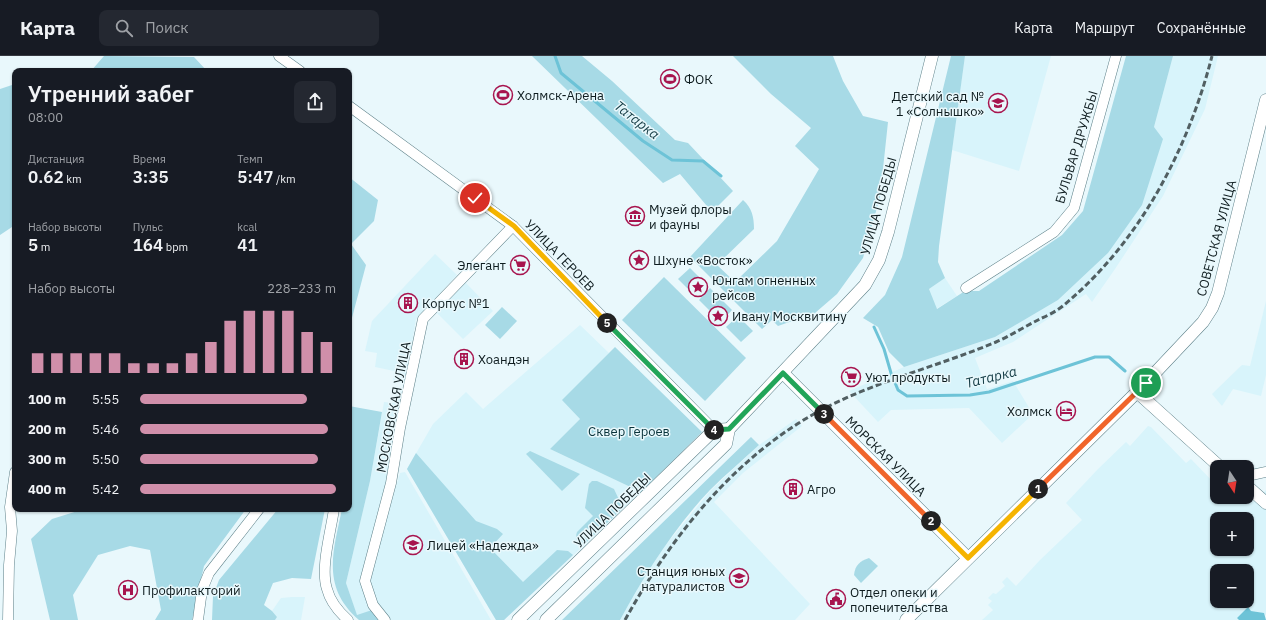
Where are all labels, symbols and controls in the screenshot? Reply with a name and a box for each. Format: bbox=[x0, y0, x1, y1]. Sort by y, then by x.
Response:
search box bbox=[99, 10, 379, 46]
text: Карта bbox=[20, 16, 75, 40]
icon: search bbox=[113, 17, 135, 39]
text: Поиск bbox=[145, 18, 189, 37]
text: Карта bbox=[1014, 19, 1053, 37]
text: Маршрут bbox=[1075, 19, 1135, 37]
text: Сохранённые bbox=[1157, 19, 1246, 37]
sports icon: ФОК bbox=[659, 68, 681, 90]
place label: ФОК bbox=[684, 71, 713, 88]
text: Утренний забег bbox=[28, 79, 194, 108]
button: share bbox=[294, 81, 336, 123]
sports icon: Холмск-Арена bbox=[492, 84, 514, 106]
place label: Холмск-Арена bbox=[517, 87, 604, 104]
place label: Детский сад № 1 «Солнышко» bbox=[892, 88, 984, 120]
street label: БУЛЬВАР ДРУЖБЫ bbox=[1051, 89, 1102, 206]
school or university icon: Детский сад № 1 «Солнышко» bbox=[987, 92, 1009, 114]
water label: Татарка bbox=[611, 97, 663, 143]
text: 08:00 bbox=[28, 109, 63, 126]
text: Дистанция bbox=[28, 152, 84, 166]
text: Время bbox=[133, 152, 166, 166]
text: Темп bbox=[237, 152, 263, 166]
street label: УЛИЦА ПОБЕДЫ bbox=[856, 155, 901, 257]
text: 0.62 bbox=[28, 166, 64, 188]
text: 3:35 bbox=[133, 166, 169, 188]
text: 5:47 bbox=[237, 166, 273, 188]
text: km bbox=[64, 172, 82, 186]
text: /km bbox=[273, 172, 296, 186]
street label: СОВЕТСКАЯ УЛИЦА bbox=[1193, 177, 1240, 298]
pin bbox=[458, 181, 492, 215]
icon: check bbox=[464, 187, 486, 209]
place label: Музей флоры и фауны bbox=[649, 201, 732, 233]
museum icon: Музей флоры и фауны bbox=[624, 205, 646, 227]
street label: УЛИЦА ГЕРОЕВ bbox=[521, 216, 598, 295]
text: Набор высоты bbox=[28, 220, 102, 234]
text: Пульс bbox=[133, 220, 163, 234]
text: kcal bbox=[237, 220, 257, 234]
text: 5 bbox=[28, 234, 38, 256]
text: 164 bbox=[133, 234, 163, 256]
text: 41 bbox=[237, 234, 258, 256]
text: m bbox=[38, 240, 50, 254]
text: bpm bbox=[163, 240, 188, 254]
place icon: Шхуне «Восток» bbox=[628, 249, 650, 271]
place label: Шхуне «Восток» bbox=[653, 252, 753, 269]
supermarket icon: Элегант bbox=[509, 254, 531, 276]
place label: Элегант bbox=[457, 257, 506, 274]
place label: Юнгам огненных рейсов bbox=[712, 272, 816, 304]
place icon: Юнгам огненных рейсов bbox=[687, 276, 709, 298]
text: Набор высоты bbox=[28, 280, 115, 297]
text: 228–233 m bbox=[267, 280, 336, 297]
building icon: Корпус №1 bbox=[397, 292, 419, 314]
place label: Корпус №1 bbox=[422, 295, 490, 312]
place icon: Ивану Москвитину bbox=[707, 305, 729, 327]
place label: Ивану Москвитину bbox=[732, 308, 847, 325]
pin: 5 bbox=[597, 313, 617, 333]
text: 5 bbox=[604, 316, 610, 330]
street label: МОСКОВСКАЯ УЛИЦА bbox=[372, 339, 415, 474]
building icon: Хоандэн bbox=[453, 348, 475, 370]
place label: Хоандэн bbox=[478, 351, 530, 368]
water label: Татарка bbox=[963, 362, 1019, 392]
supermarket icon: Уют продукты bbox=[840, 366, 862, 388]
pin bbox=[1129, 366, 1163, 400]
place label: Уют продукты bbox=[865, 369, 951, 386]
icon: arrive bbox=[1135, 372, 1157, 394]
text: 100 m bbox=[28, 391, 66, 408]
text: 5:55 bbox=[92, 391, 119, 408]
hotel icon: Холмск bbox=[1055, 400, 1077, 422]
place label: Холмск bbox=[1007, 403, 1052, 420]
pin: 3 bbox=[814, 404, 834, 424]
text: 3 bbox=[821, 407, 827, 421]
street label: МОРСКАЯ УЛИЦА bbox=[842, 413, 930, 501]
pin: 4 bbox=[704, 420, 724, 440]
text: 200 m bbox=[28, 421, 66, 438]
text: 5:46 bbox=[92, 421, 119, 438]
park label: Сквер Героев bbox=[588, 423, 670, 440]
text: 4 bbox=[711, 423, 717, 437]
text: 300 m bbox=[28, 451, 66, 468]
text: 5:50 bbox=[92, 451, 119, 468]
north arrow bbox=[1210, 460, 1254, 504]
map controls bbox=[1210, 460, 1254, 608]
street label: УЛИЦА ПОБЕДЫ bbox=[570, 469, 655, 552]
building icon: Агро bbox=[782, 478, 804, 500]
pin: 1 bbox=[1028, 479, 1048, 499]
text: 400 m bbox=[28, 481, 66, 498]
text: 5:42 bbox=[92, 481, 119, 498]
place label: Агро bbox=[807, 481, 836, 498]
text: 1 bbox=[1035, 482, 1041, 496]
pin: 2 bbox=[921, 511, 941, 531]
button: + bbox=[1210, 512, 1254, 556]
text: 2 bbox=[928, 514, 934, 528]
school or university icon: Лицей «Надежда» bbox=[402, 534, 424, 556]
place label: Лицей «Надежда» bbox=[427, 537, 539, 554]
place label: Станция юных натуралистов bbox=[637, 563, 725, 595]
button: − bbox=[1210, 564, 1254, 608]
school or university icon: Станция юных натуралистов bbox=[728, 567, 750, 589]
hospital icon: Профилакторий bbox=[117, 579, 139, 601]
place label: Профилакторий bbox=[142, 582, 241, 599]
place label: Отдел опеки и попечительства bbox=[850, 584, 948, 616]
public building icon: Отдел опеки и попечительства bbox=[825, 588, 847, 610]

